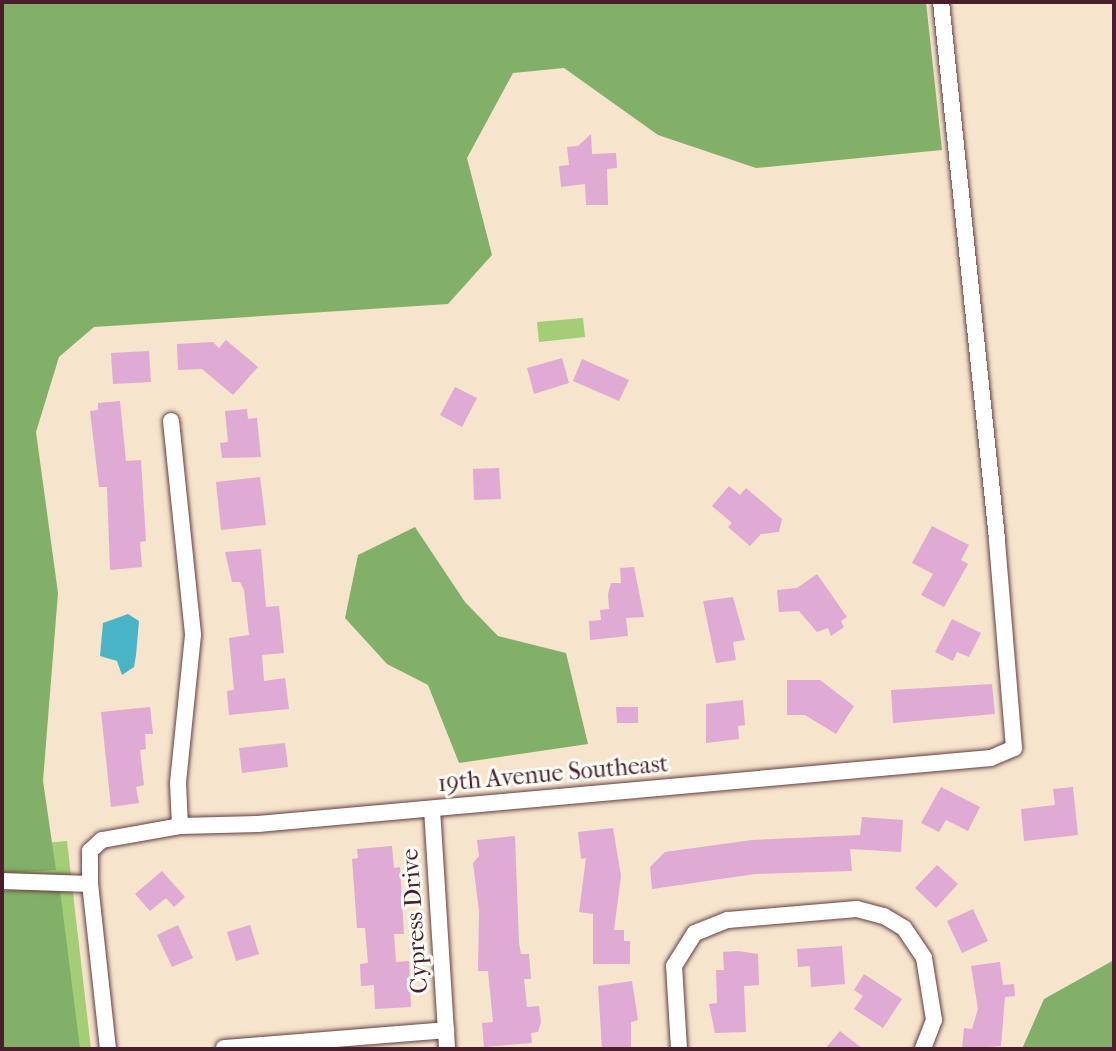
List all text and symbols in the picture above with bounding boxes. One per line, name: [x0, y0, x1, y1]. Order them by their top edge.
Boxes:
street label: 19th Avenue Southeast: [437, 750, 669, 798]
street label: Cypress Drive: [396, 848, 434, 994]

